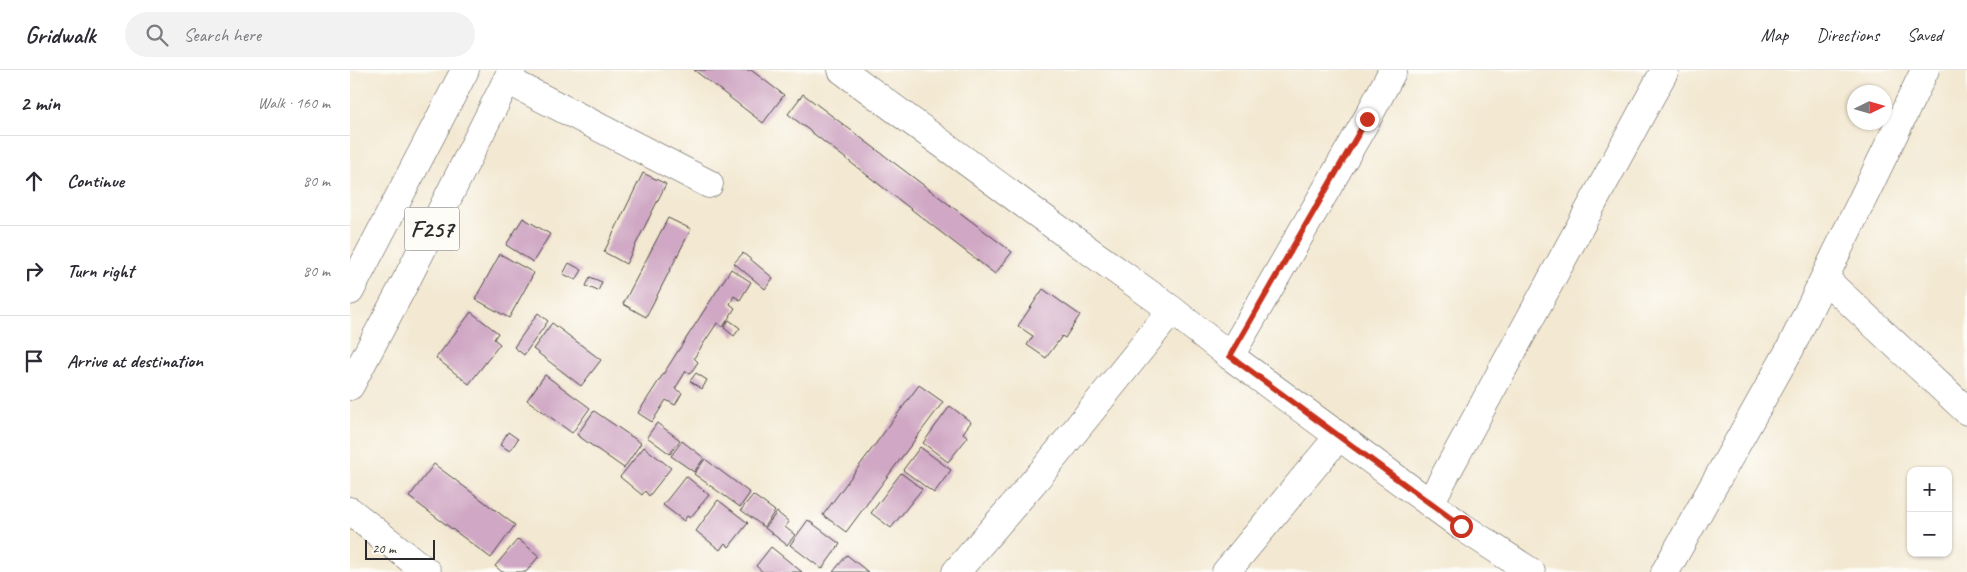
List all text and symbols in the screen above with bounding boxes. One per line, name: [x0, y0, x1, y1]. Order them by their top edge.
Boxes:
search box: [125, 12, 475, 57]
text: Gridwalk: [25, 20, 95, 50]
icon: search: [143, 21, 171, 49]
text: Search here: [183, 23, 261, 47]
text: Map: [1761, 24, 1788, 46]
text: Directions: [1816, 24, 1879, 46]
text: Saved: [1907, 24, 1942, 46]
north arrow: [1847, 85, 1892, 130]
text: 2 min: [20, 90, 60, 116]
text: Walk · 160 m: [258, 93, 330, 113]
route end: [1356, 108, 1379, 131]
icon: ahead: [20, 167, 48, 195]
text: Continue: [67, 169, 124, 193]
text: 80 m: [303, 171, 330, 191]
road number: F257: [404, 208, 460, 250]
icon: right: [20, 257, 48, 285]
text: Turn right: [67, 259, 134, 283]
text: 80 m: [303, 261, 330, 281]
icon: arrive: [20, 347, 48, 375]
text: Arrive at destination: [67, 349, 203, 373]
map controls: [1907, 467, 1952, 557]
button: +: [1907, 467, 1952, 512]
button: −: [1907, 512, 1952, 557]
route start: [1450, 515, 1473, 538]
scale bar: [365, 537, 435, 560]
text: 20 m: [372, 540, 396, 557]

